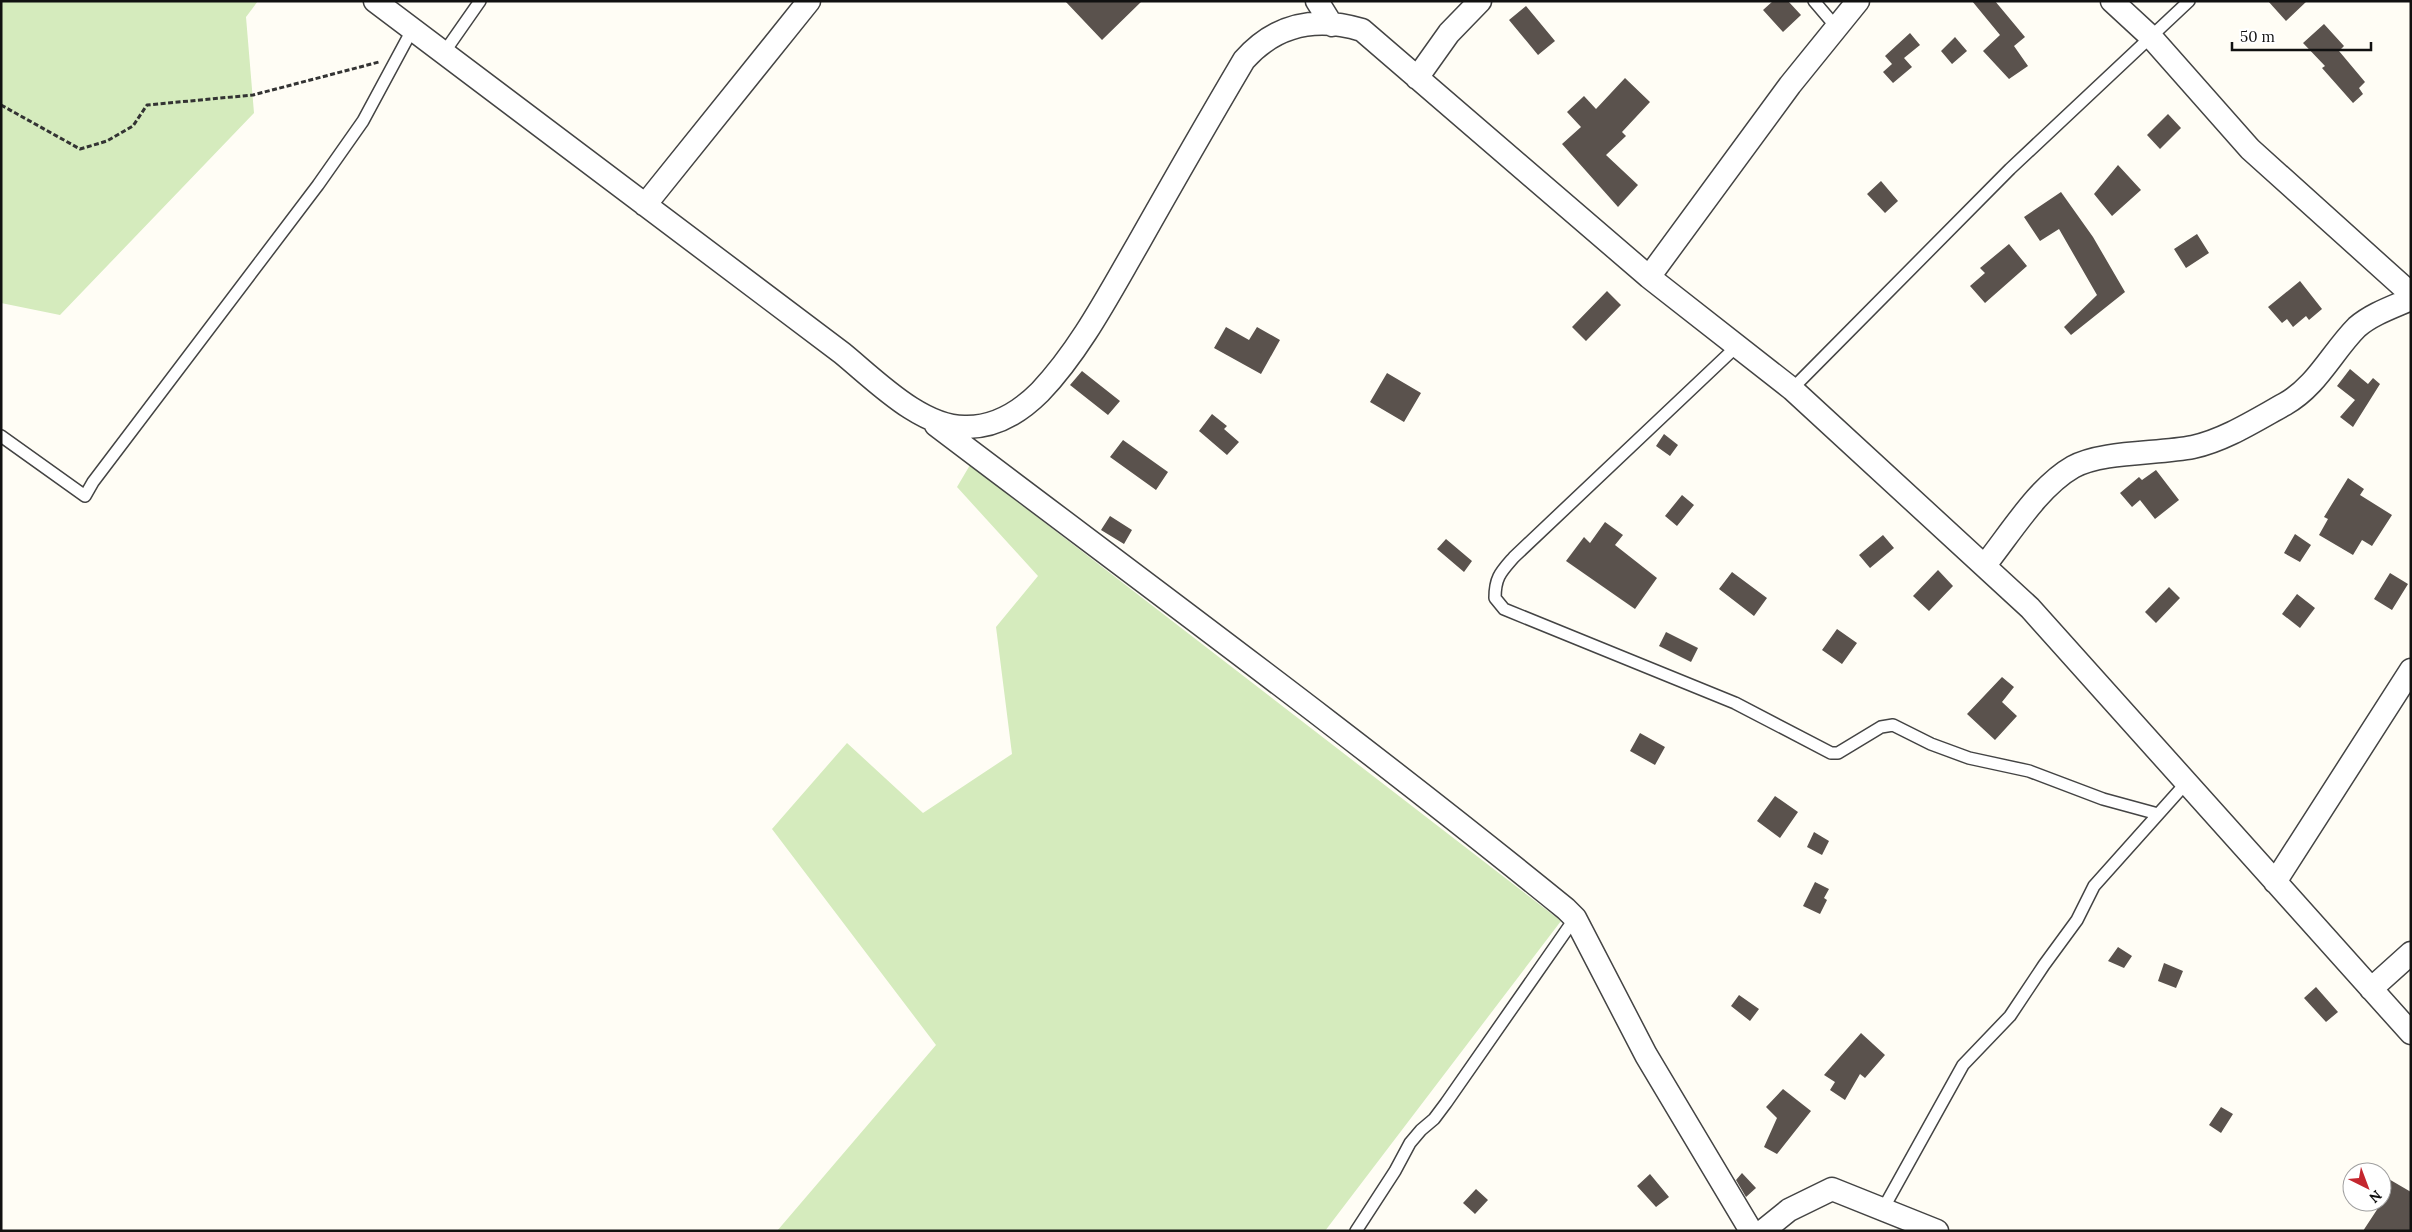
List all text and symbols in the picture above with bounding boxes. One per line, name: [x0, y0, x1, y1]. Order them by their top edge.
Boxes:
scale bar: [2232, 20, 2371, 52]
text: 50 m: [2240, 27, 2275, 46]
north arrow: [2342, 1162, 2392, 1212]
text: N: [2366, 1186, 2386, 1207]

